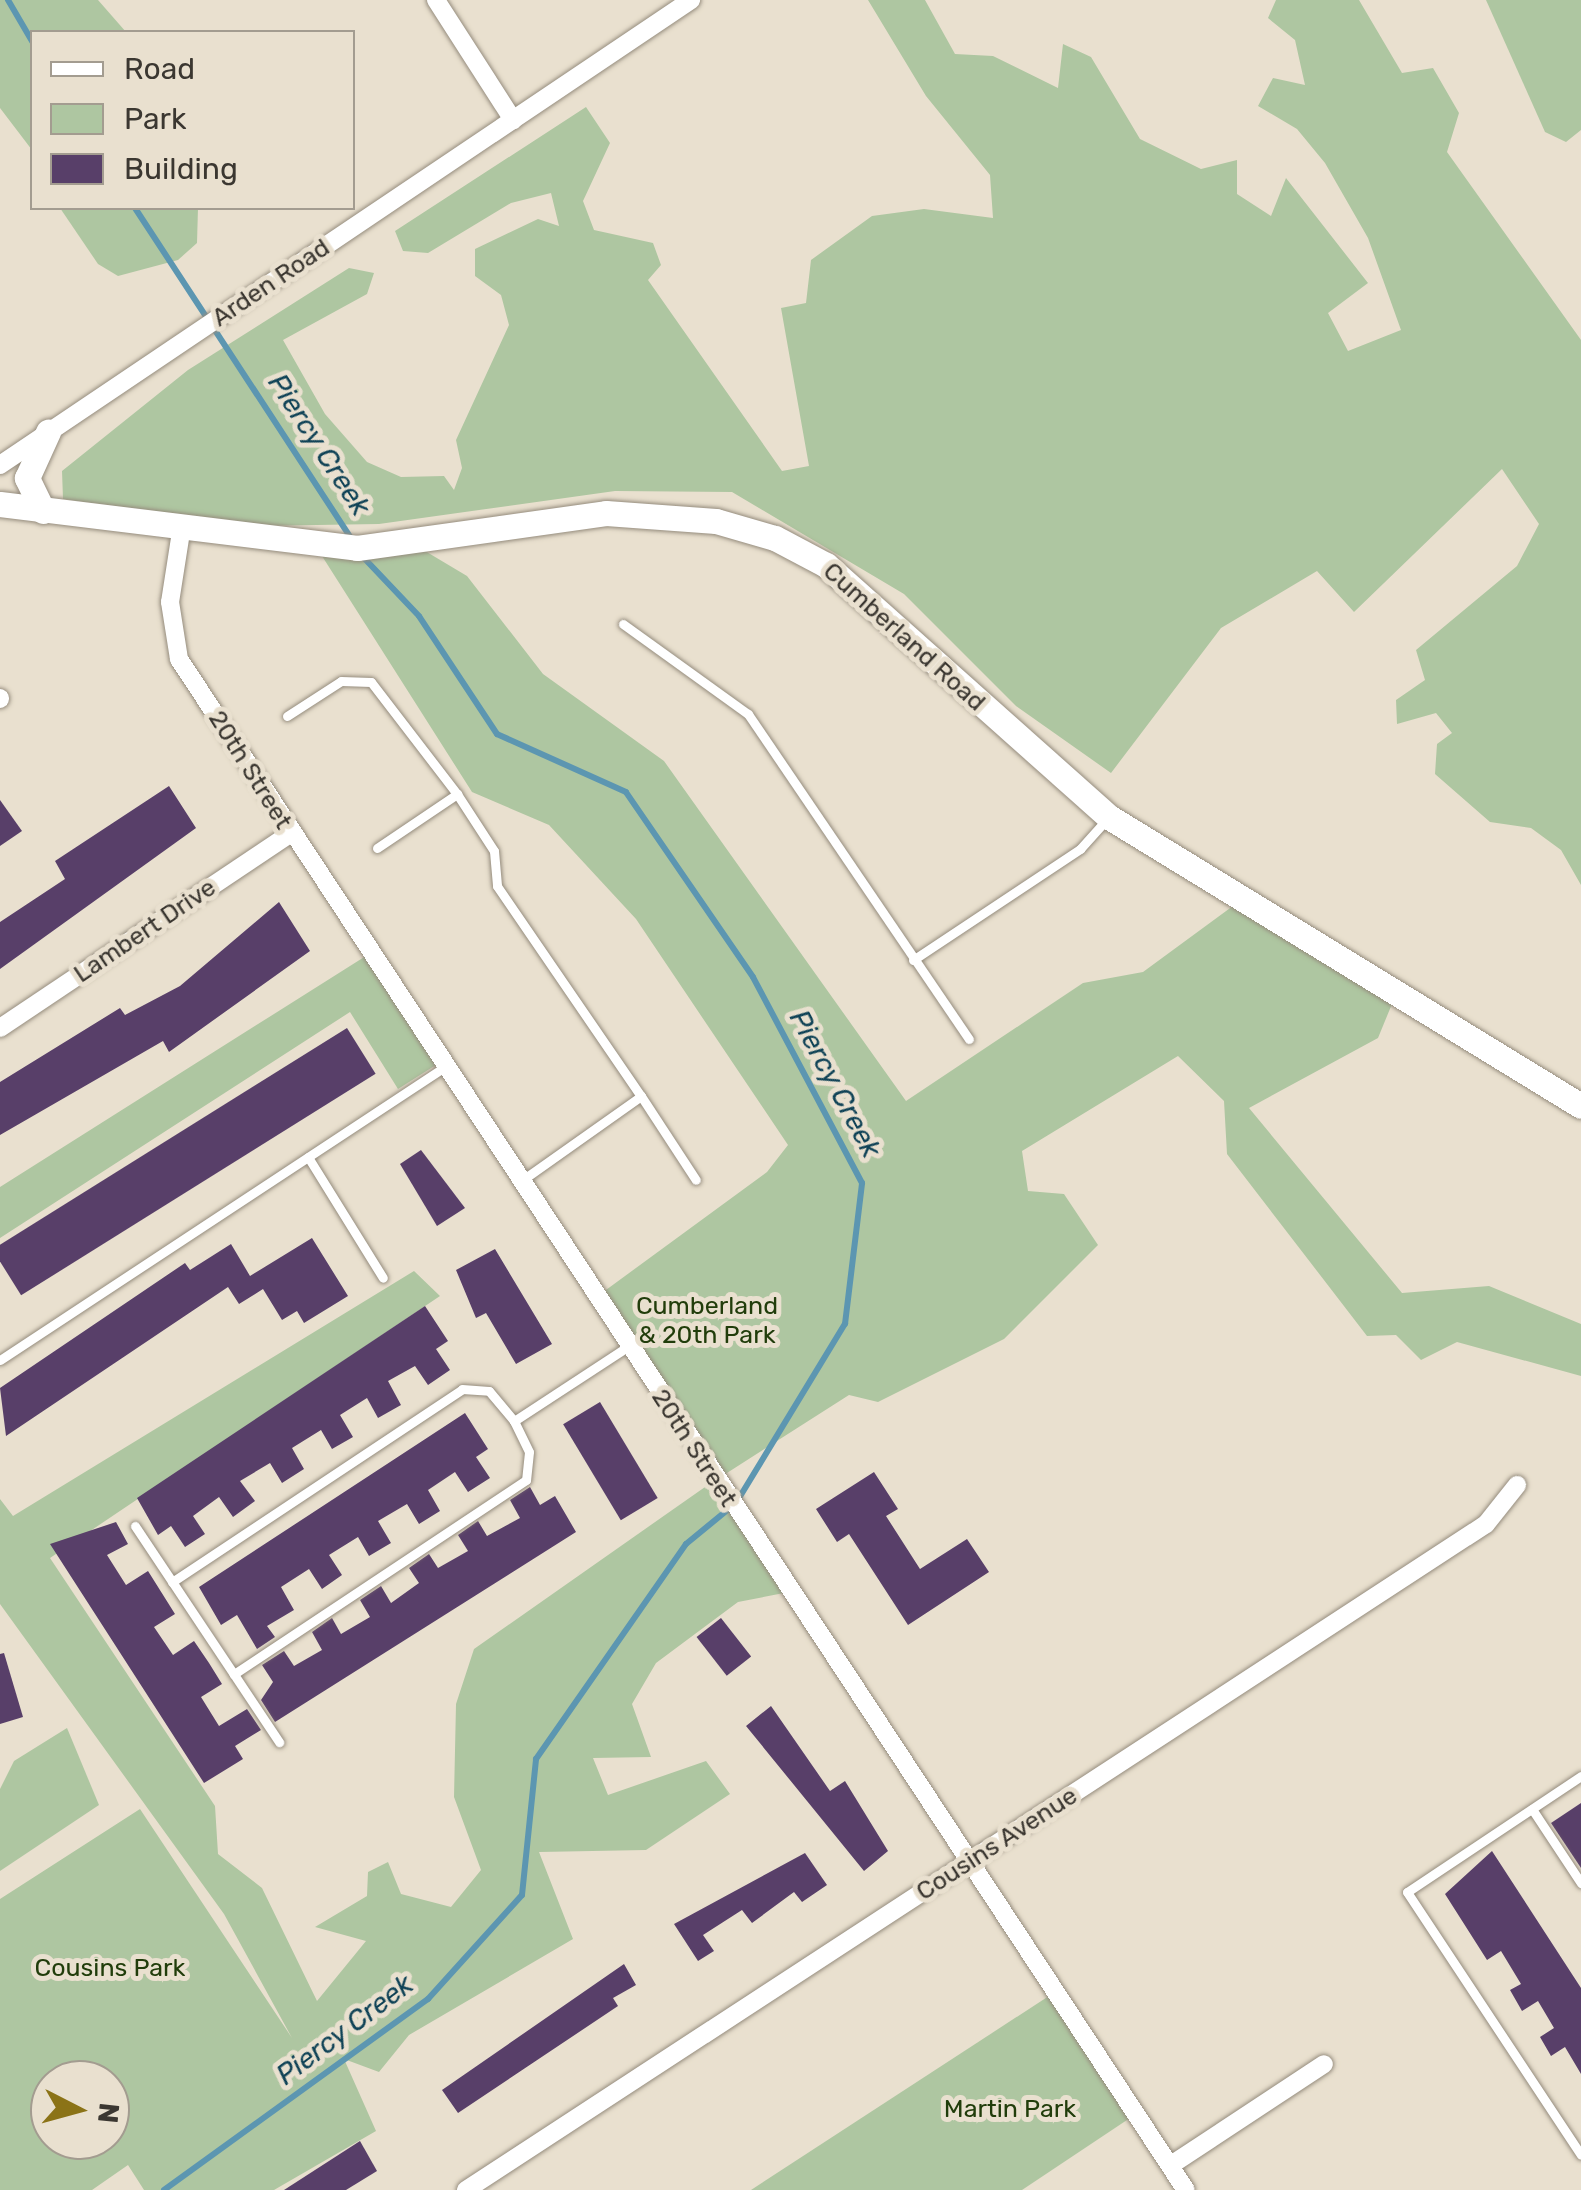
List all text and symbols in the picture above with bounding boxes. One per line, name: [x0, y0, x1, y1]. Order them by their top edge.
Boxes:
legend: [30, 30, 355, 210]
text: Road: [124, 51, 195, 87]
text: Park: [124, 101, 186, 137]
text: Building: [124, 151, 238, 187]
street label: Arden Road: [206, 233, 336, 333]
water label: Piercy Creek: [260, 367, 378, 523]
street label: Cumberland Road: [817, 556, 991, 718]
street label: 20th Street: [202, 705, 298, 835]
street label: Lambert Drive: [68, 873, 222, 989]
water label: Piercy Creek: [782, 1004, 888, 1164]
park label: Cumberland & 20th Park: [636, 1292, 778, 1351]
street label: 20th Street: [645, 1384, 743, 1512]
street label: Cousins Avenue: [911, 1781, 1083, 1907]
park label: Cousins Park: [35, 1953, 185, 1983]
water label: Piercy Creek: [270, 1967, 420, 2093]
north arrow: [30, 2060, 130, 2160]
park label: Martin Park: [944, 2094, 1076, 2124]
text: N: [91, 2101, 126, 2125]

